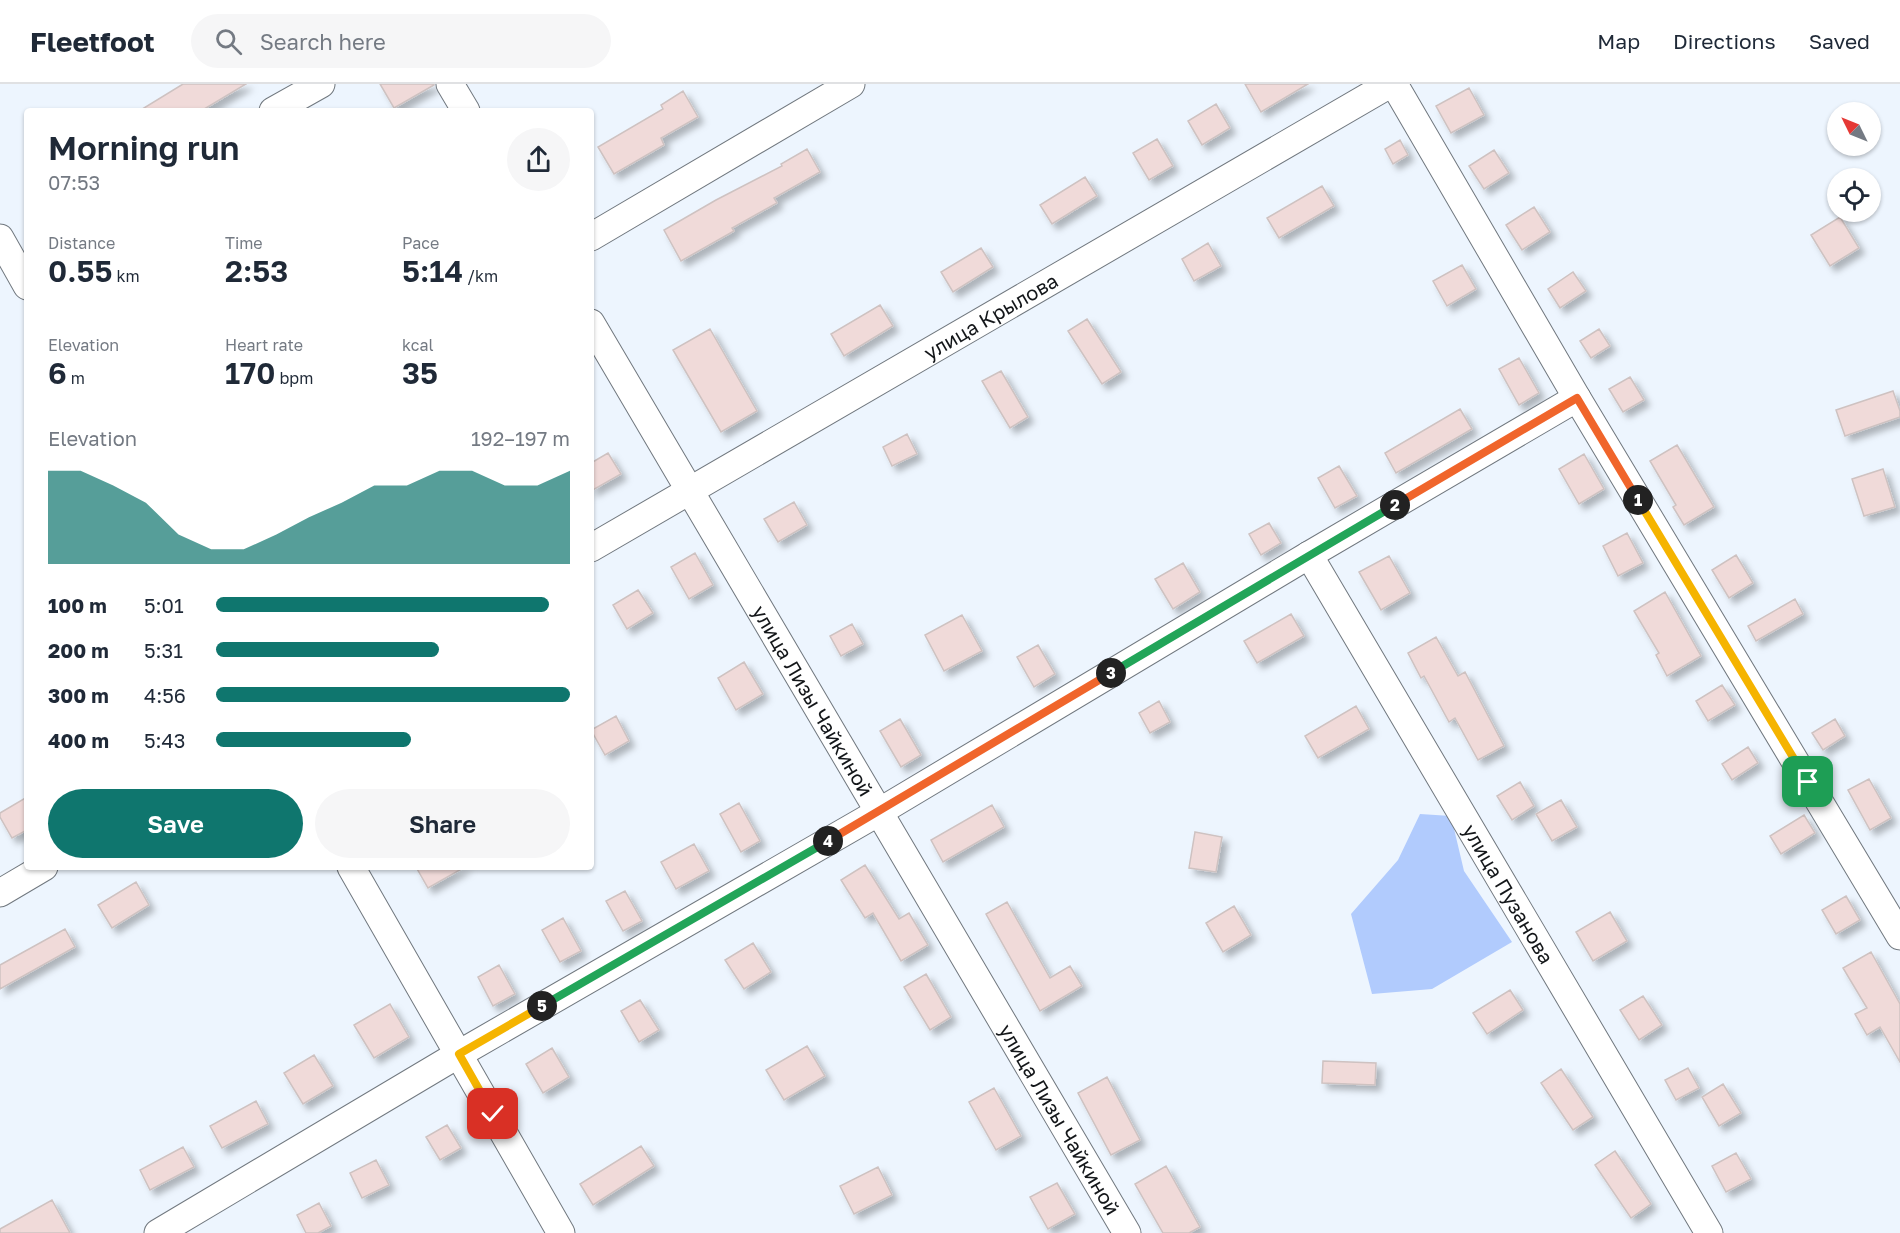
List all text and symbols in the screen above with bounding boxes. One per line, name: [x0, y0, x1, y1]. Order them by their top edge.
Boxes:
search box: [191, 14, 611, 68]
text: Fleetfoot: [30, 25, 155, 58]
icon: search: [212, 25, 245, 58]
text: Search here: [260, 28, 386, 55]
text: Map: [1597, 28, 1640, 54]
text: Directions: [1673, 28, 1776, 54]
text: Saved: [1809, 28, 1870, 54]
north arrow: [1827, 102, 1881, 156]
map controls: [1827, 102, 1881, 222]
text: Morning run: [48, 128, 240, 167]
button: share: [507, 128, 570, 191]
button: locate: [1827, 168, 1881, 222]
text: 07:53: [48, 170, 100, 194]
text: Distance: [48, 233, 115, 253]
text: Time: [225, 233, 263, 253]
text: Pace: [402, 233, 439, 253]
text: 0.55: [48, 253, 112, 289]
text: 2:53: [225, 253, 288, 289]
text: 5:14: [402, 253, 463, 289]
text: km: [112, 266, 140, 286]
text: /km: [463, 266, 498, 286]
street label: улица Крылова: [919, 268, 1062, 364]
text: Elevation: [48, 335, 119, 355]
text: Heart rate: [225, 335, 303, 355]
text: kcal: [402, 335, 434, 355]
text: 6: [48, 355, 67, 391]
text: 170: [225, 355, 276, 391]
text: 35: [402, 355, 438, 391]
text: m: [67, 368, 85, 388]
text: bpm: [276, 368, 313, 388]
text: Elevation: [48, 426, 137, 450]
text: 192–197 m: [471, 426, 570, 450]
pin: 1: [1623, 485, 1653, 515]
pin: 2: [1380, 490, 1410, 520]
text: 1: [1634, 490, 1642, 510]
text: 2: [1390, 495, 1400, 515]
text: 100 m: [48, 593, 107, 617]
text: 5:01: [144, 593, 184, 617]
street label: улица Лизы Чайкиной: [748, 601, 879, 800]
text: 200 m: [48, 638, 109, 662]
text: 5:31: [144, 638, 183, 662]
pin: 3: [1096, 658, 1126, 688]
text: 3: [1106, 663, 1116, 683]
text: 300 m: [48, 683, 109, 707]
text: 4:56: [144, 683, 186, 707]
text: 400 m: [48, 728, 109, 752]
text: 5:43: [144, 728, 186, 752]
pin: [1782, 756, 1833, 807]
icon: arrive: [1791, 765, 1824, 798]
button: Save: [48, 789, 303, 858]
button: Share: [315, 789, 570, 858]
street label: улица Пузанова: [1458, 819, 1559, 968]
pin: 4: [813, 826, 843, 856]
text: 4: [823, 831, 833, 851]
pin: 5: [527, 991, 557, 1021]
text: 5: [537, 996, 547, 1016]
street label: улица Лизы Чайкиной: [994, 1019, 1125, 1219]
pin: [467, 1088, 518, 1139]
icon: check: [476, 1097, 509, 1130]

